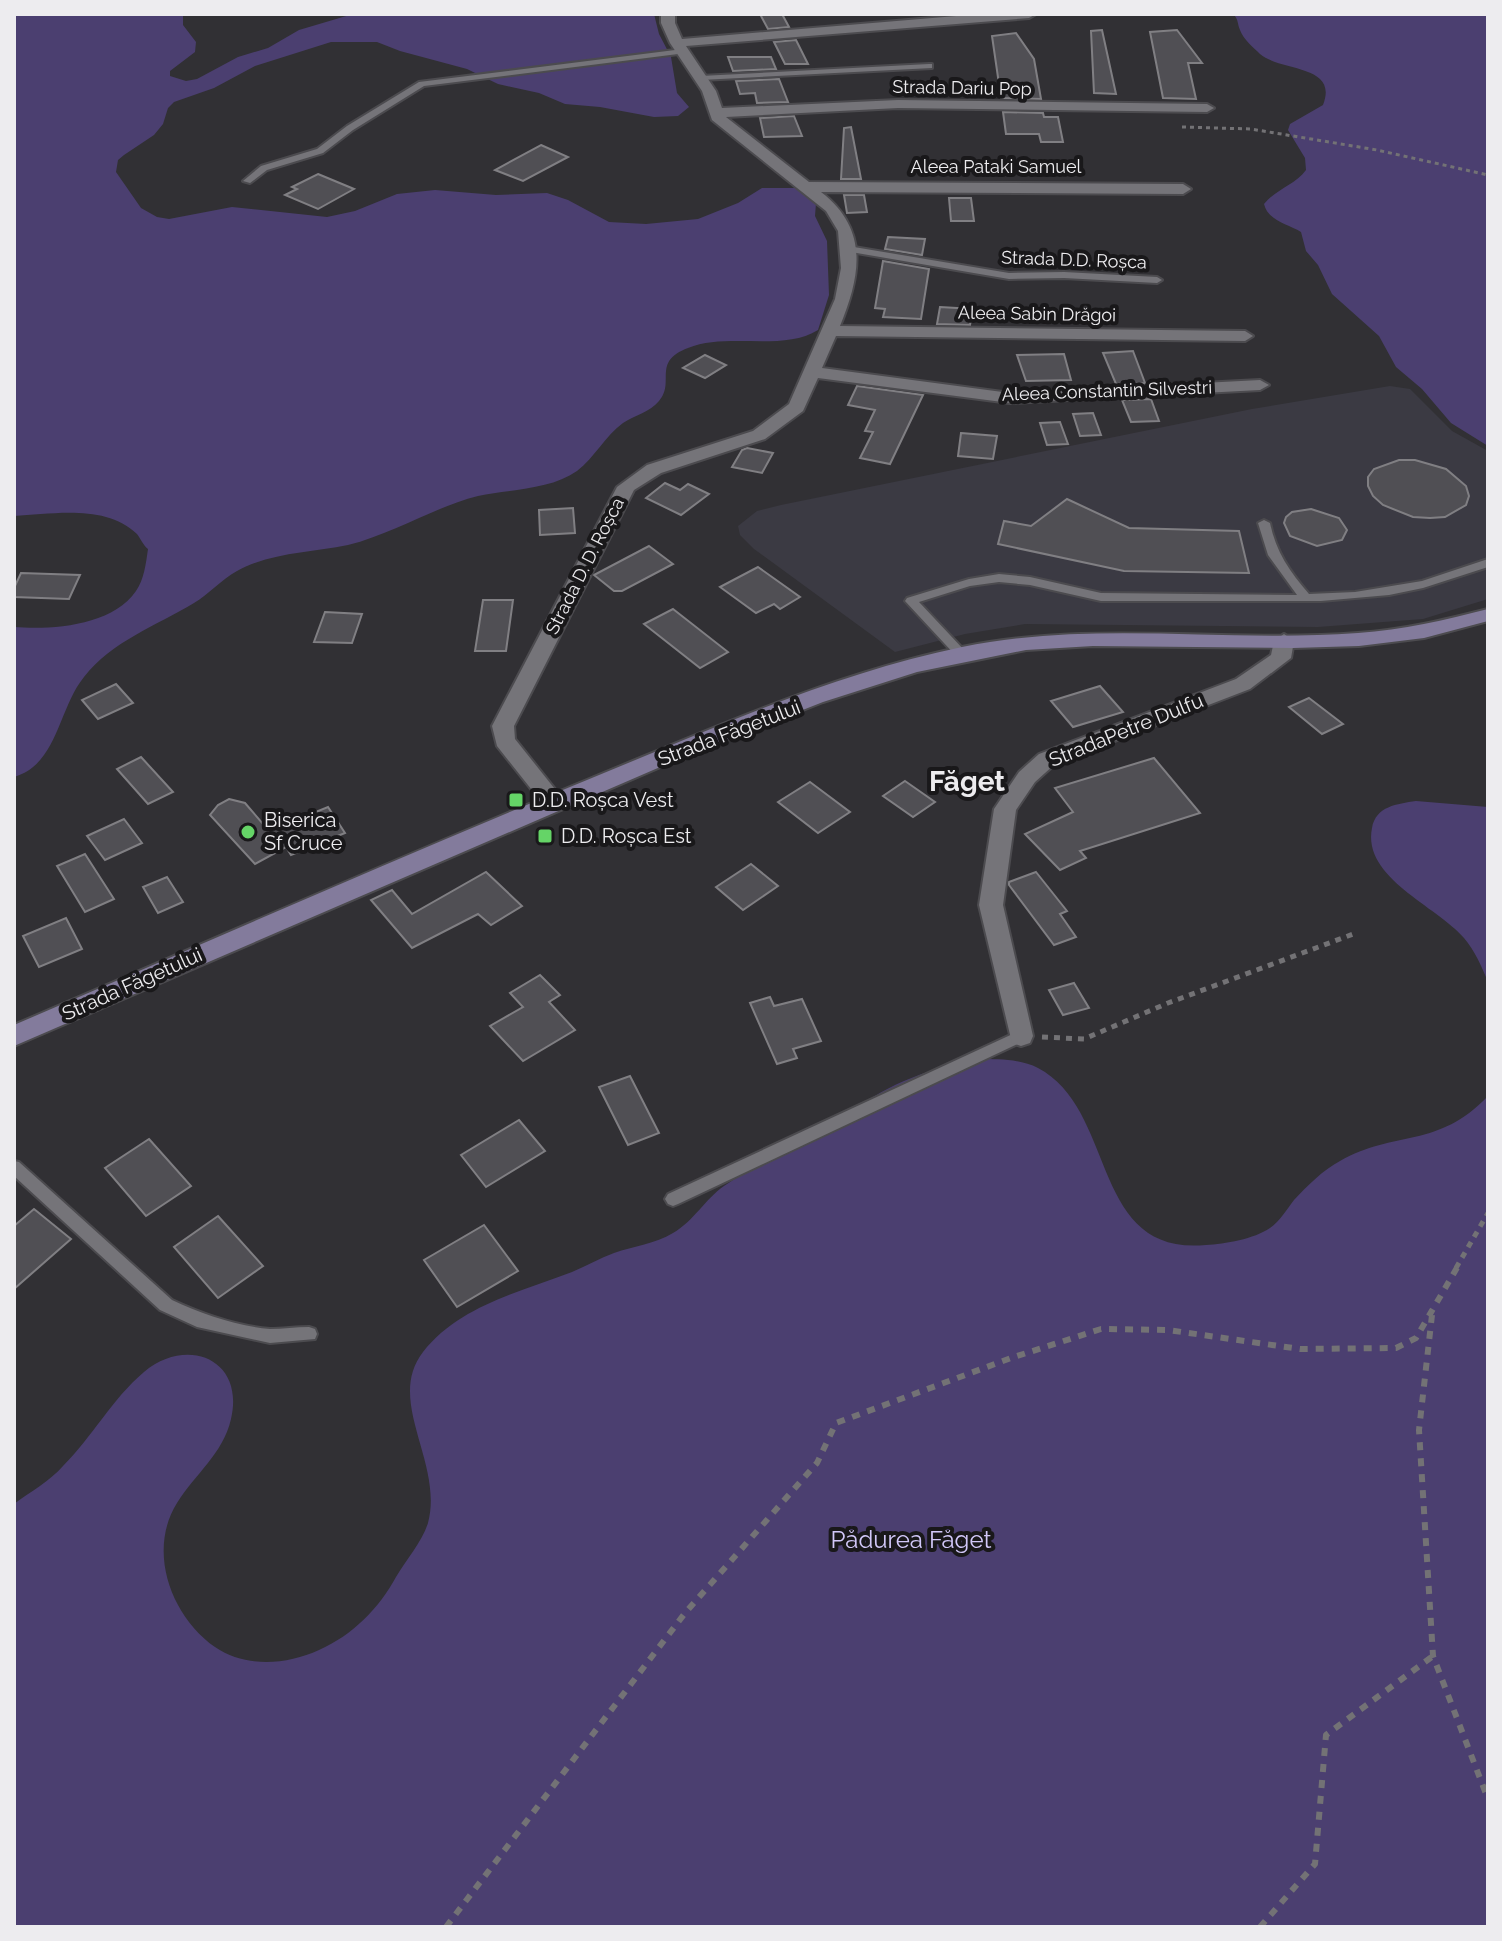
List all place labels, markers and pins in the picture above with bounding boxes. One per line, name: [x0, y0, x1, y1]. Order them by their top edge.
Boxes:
place label: D.D. Roșca Vest: [532, 788, 674, 812]
marker: D.D. Roșca Vest: [507, 791, 525, 809]
place label: Biserica Sf Cruce: [264, 808, 343, 855]
marker: Biserica Sf Cruce: [239, 823, 257, 841]
place label: D.D. Roșca Est: [561, 824, 692, 848]
marker: D.D. Roșca Est: [536, 827, 554, 845]

